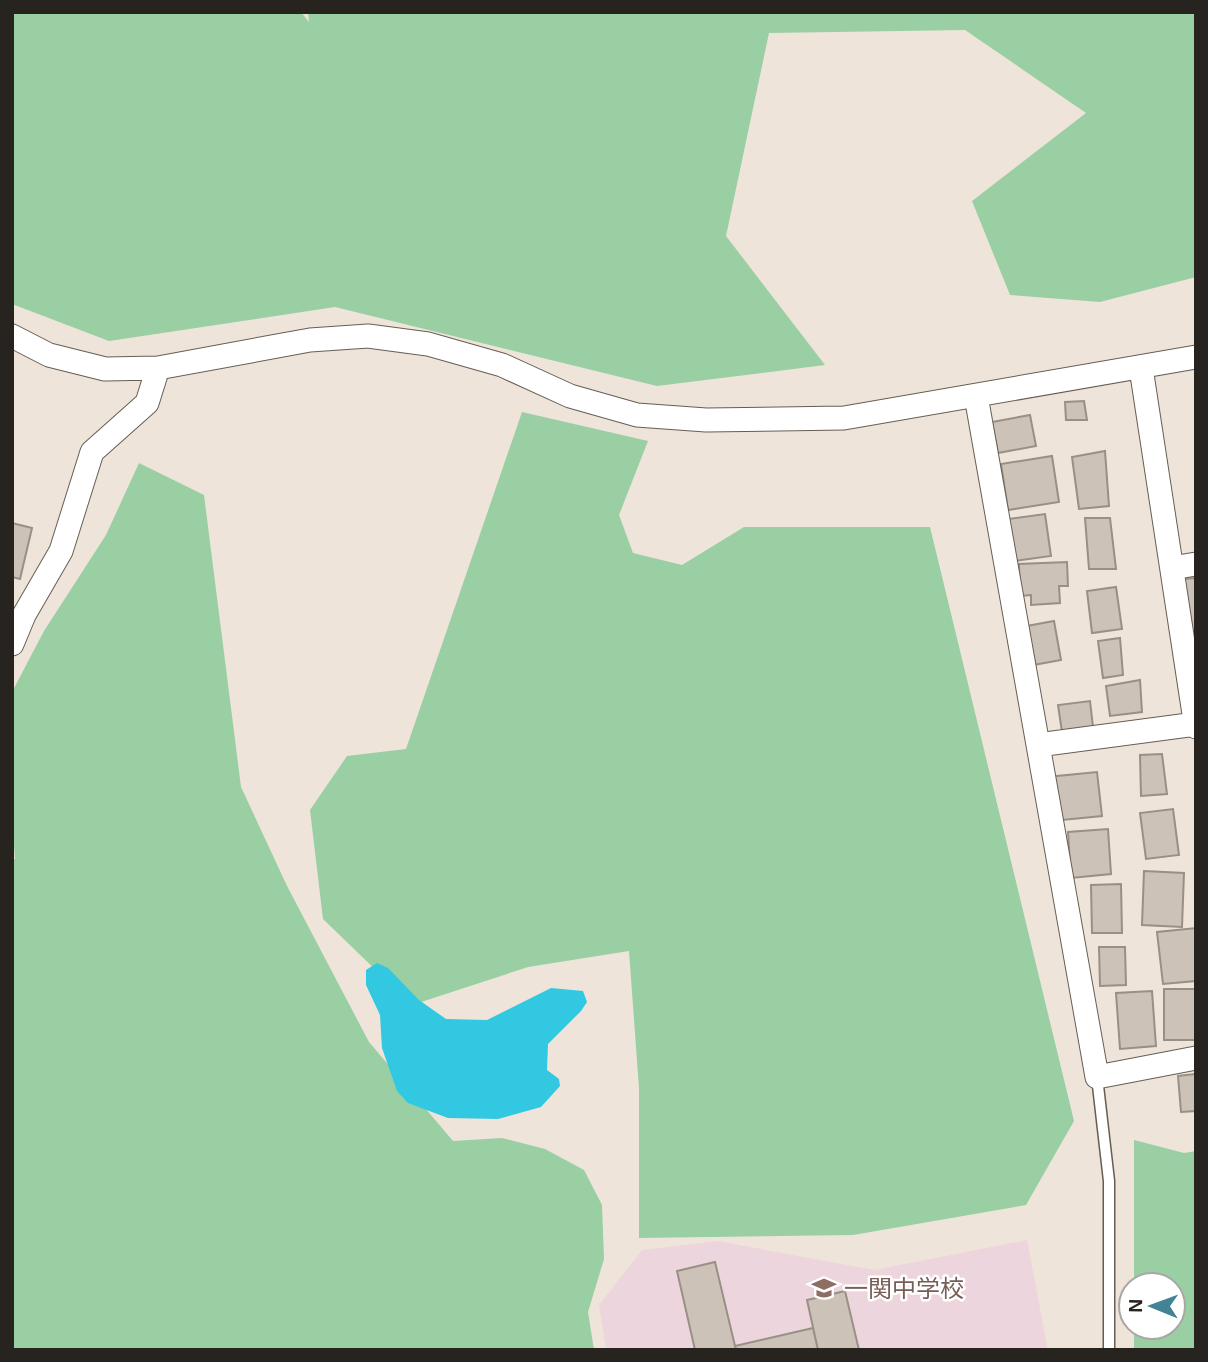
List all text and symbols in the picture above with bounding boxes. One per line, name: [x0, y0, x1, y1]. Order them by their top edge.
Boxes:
north arrow: [1117, 1271, 1187, 1341]
school or university icon: 一関中学校: [810, 1274, 838, 1302]
place label: 一関中学校: [844, 1275, 964, 1302]
text: N: [1125, 1299, 1146, 1313]

